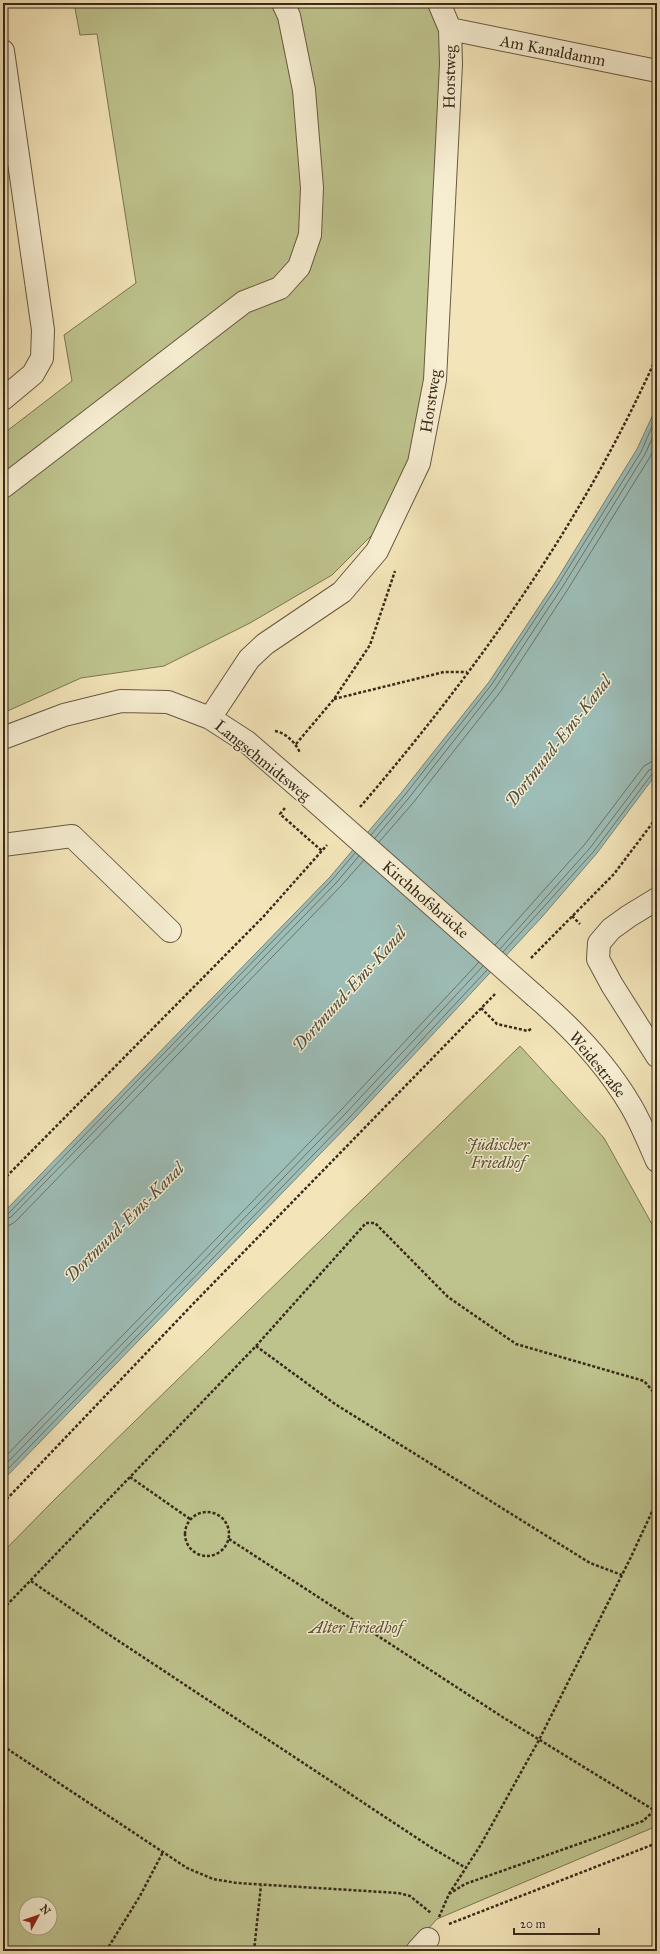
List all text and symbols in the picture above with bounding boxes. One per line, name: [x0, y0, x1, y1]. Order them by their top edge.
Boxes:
street label: Am Kanaldamm: [498, 31, 608, 70]
street label: Horstweg: [439, 44, 461, 109]
street label: Horstweg: [416, 368, 446, 434]
water label: Dortmund-Ems-Kanal: [501, 671, 617, 811]
street label: Langschmidtsweg: [210, 716, 315, 806]
street label: Kirchhofsbrücke: [378, 857, 473, 942]
water label: Dortmund-Ems-Kanal: [288, 922, 412, 1056]
street label: Weidestraße: [565, 1027, 630, 1101]
park label: Jüdischer Friedhof: [466, 1135, 531, 1172]
water label: Dortmund-Ems-Kanal: [60, 1157, 190, 1286]
park label: Alter Friedhof: [307, 1618, 407, 1637]
north arrow: [18, 1896, 58, 1936]
text: N: [37, 1902, 54, 1918]
scale bar: [514, 1910, 599, 1936]
text: 20 m: [520, 1917, 546, 1931]

